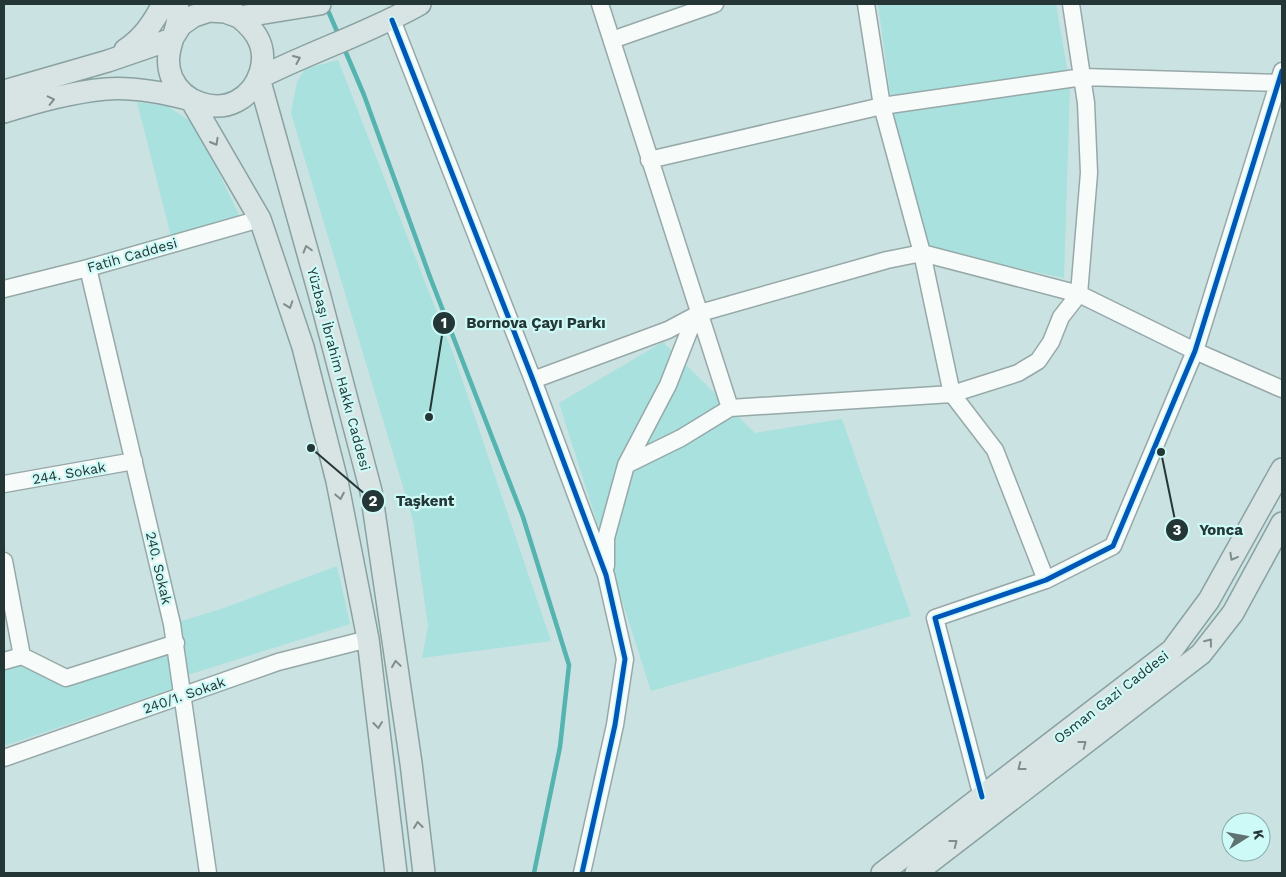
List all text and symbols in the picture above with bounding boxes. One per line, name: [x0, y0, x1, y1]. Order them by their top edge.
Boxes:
one-way arrow: [292, 55, 301, 65]
one-way arrow: [46, 95, 55, 106]
one-way arrow: [209, 136, 219, 145]
street label: Fatih Caddesi: [85, 235, 179, 275]
one-way arrow: [302, 245, 312, 254]
street label: Yüzbaşı İbrahim Hakkı Caddesi: [304, 266, 374, 472]
one-way arrow: [283, 301, 293, 309]
callout: Bornova Çayı Parkı: [432, 308, 616, 338]
text: 1: [441, 314, 447, 332]
text: Bornova Çayı Parkı: [466, 314, 606, 332]
street label: 244. Sokak: [31, 459, 107, 487]
callout: Taşkent: [361, 486, 464, 516]
one-way arrow: [335, 491, 345, 500]
text: 2: [369, 492, 378, 510]
text: Taşkent: [396, 492, 455, 510]
callout: Yonca: [1164, 515, 1253, 545]
text: 3: [1173, 521, 1182, 539]
text: Yonca: [1199, 521, 1243, 539]
street label: 240. Sokak: [143, 530, 175, 606]
one-way arrow: [1229, 552, 1239, 561]
one-way arrow: [1204, 639, 1213, 648]
street label: Osman Gazi Caddesi: [1051, 647, 1171, 747]
one-way arrow: [392, 659, 402, 668]
street label: 240/1. Sokak: [141, 673, 227, 717]
one-way arrow: [372, 721, 383, 729]
one-way arrow: [1077, 742, 1086, 750]
one-way arrow: [1018, 762, 1027, 770]
north arrow: [1221, 812, 1271, 862]
one-way arrow: [413, 821, 424, 829]
text: K: [1250, 828, 1268, 841]
one-way arrow: [949, 840, 958, 849]

